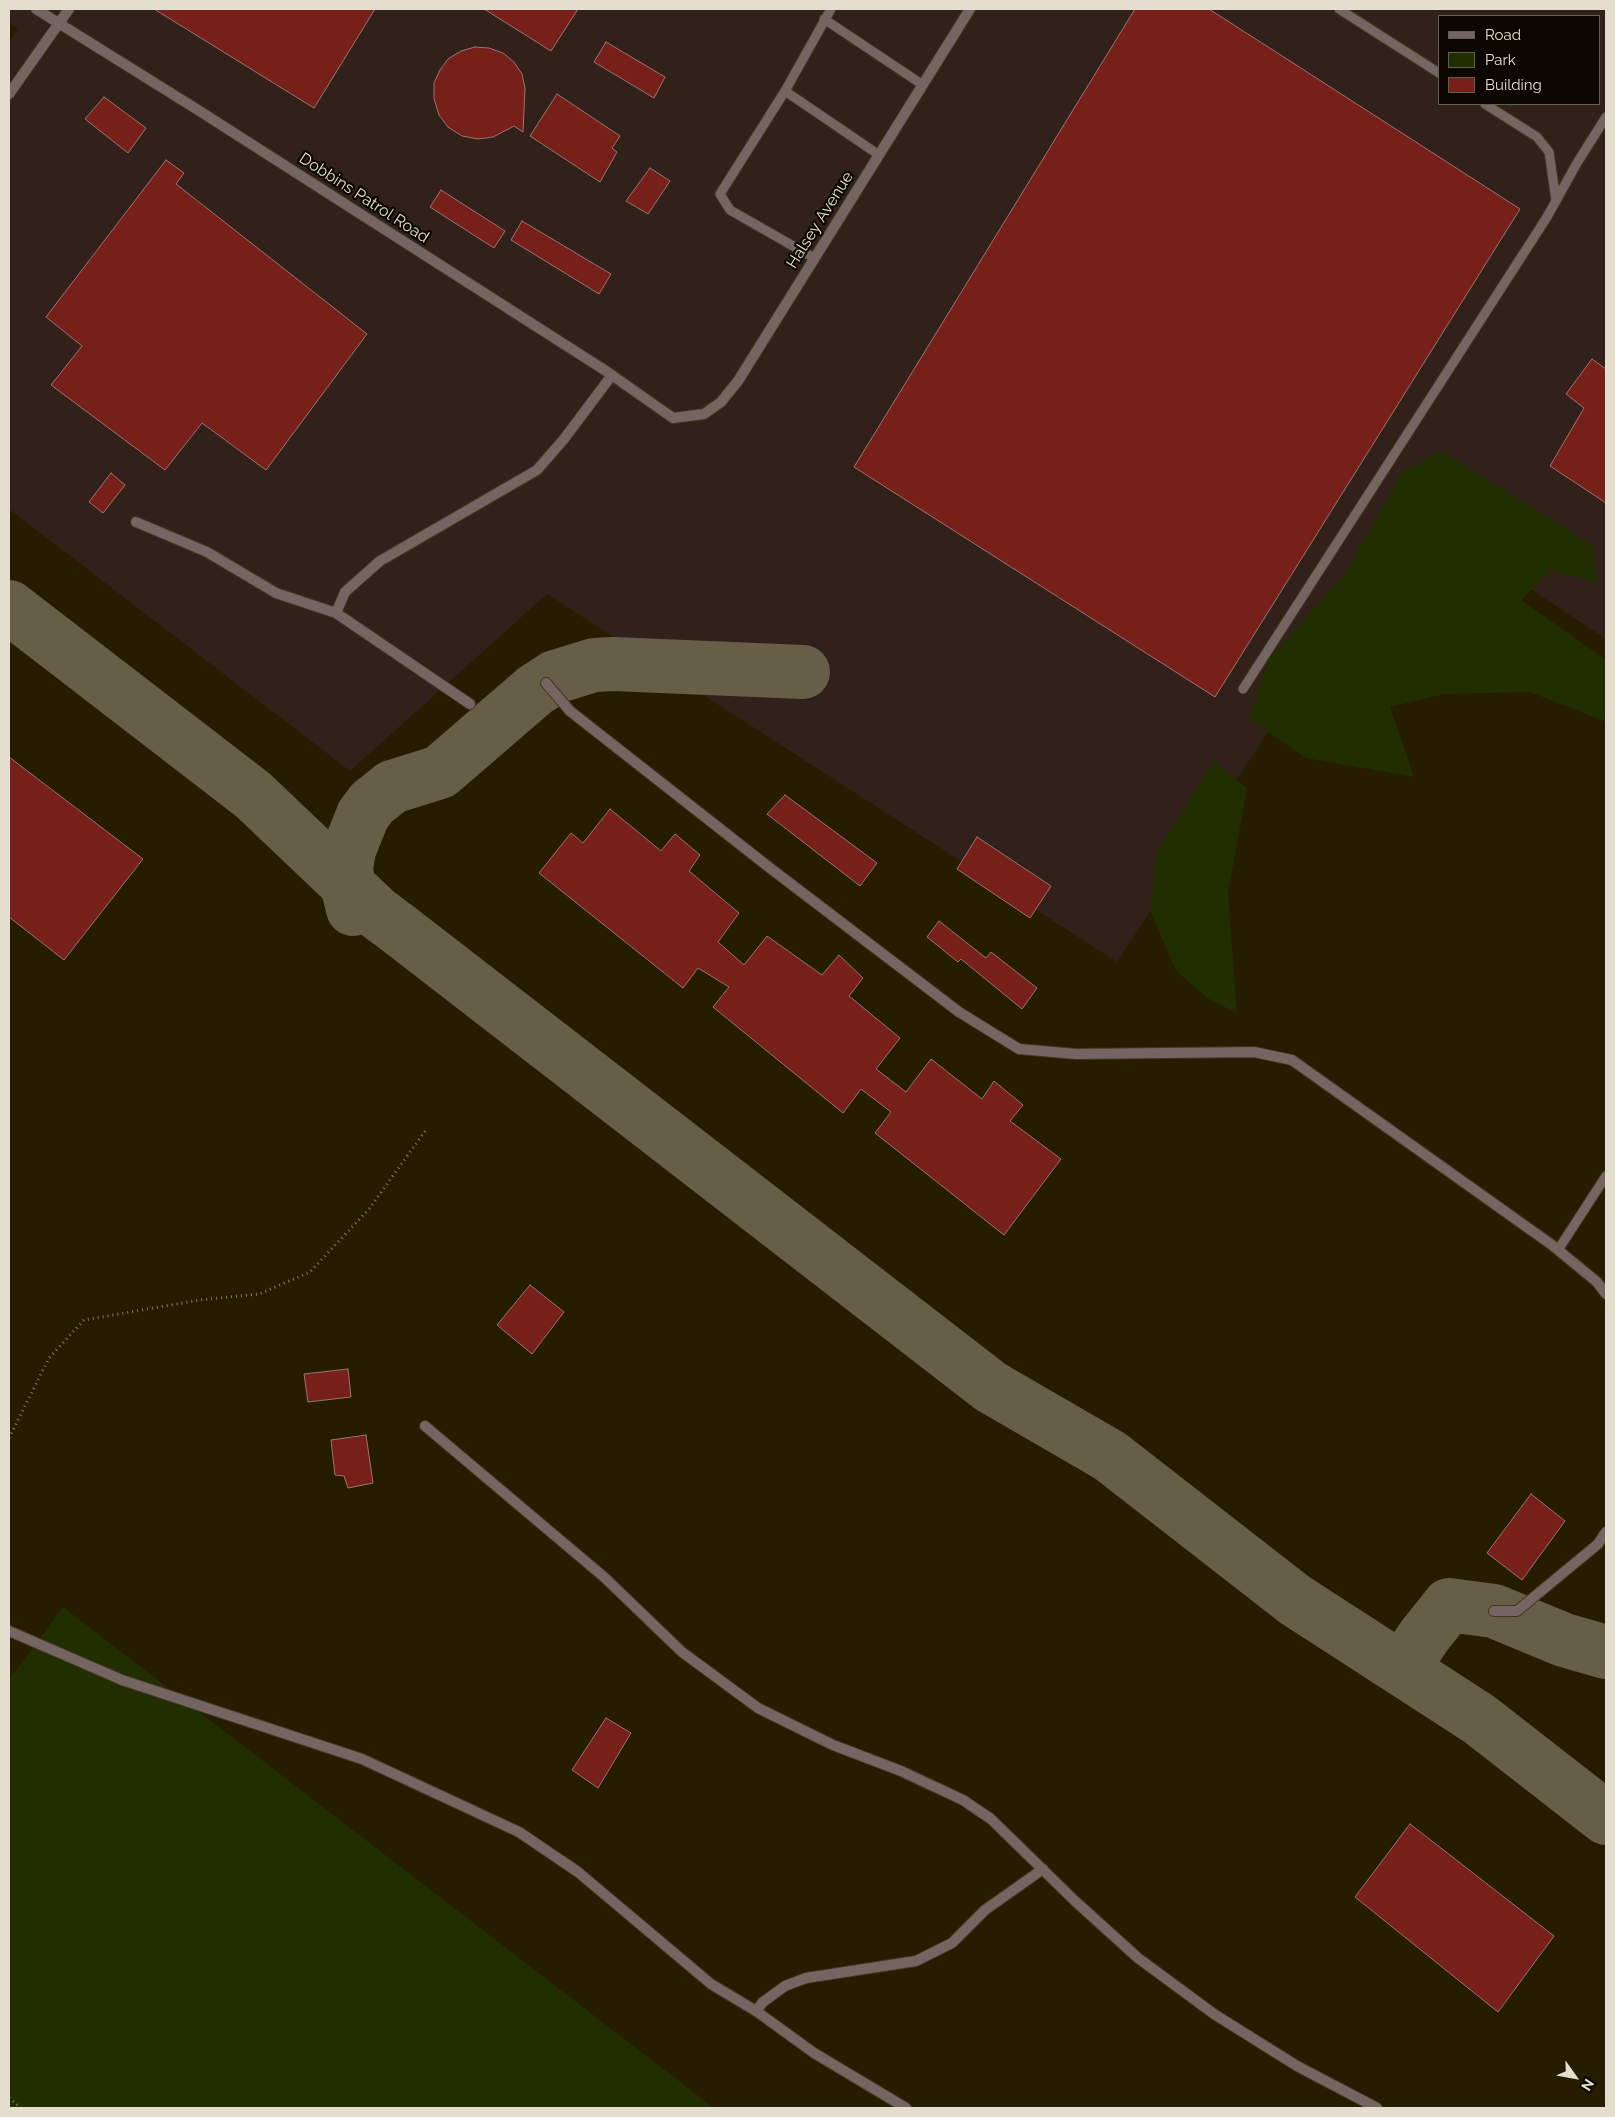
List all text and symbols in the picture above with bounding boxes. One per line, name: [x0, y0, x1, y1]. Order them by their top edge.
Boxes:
legend: [1438, 15, 1600, 105]
text: Road: [1485, 26, 1521, 44]
text: Park: [1485, 51, 1516, 69]
text: Building: [1485, 76, 1542, 94]
street label: Dobbins Patrol Road: [295, 149, 433, 247]
street label: Halsey Avenue: [783, 168, 857, 272]
north arrow: [1550, 2052, 1600, 2102]
text: N: [1578, 2076, 1597, 2094]

